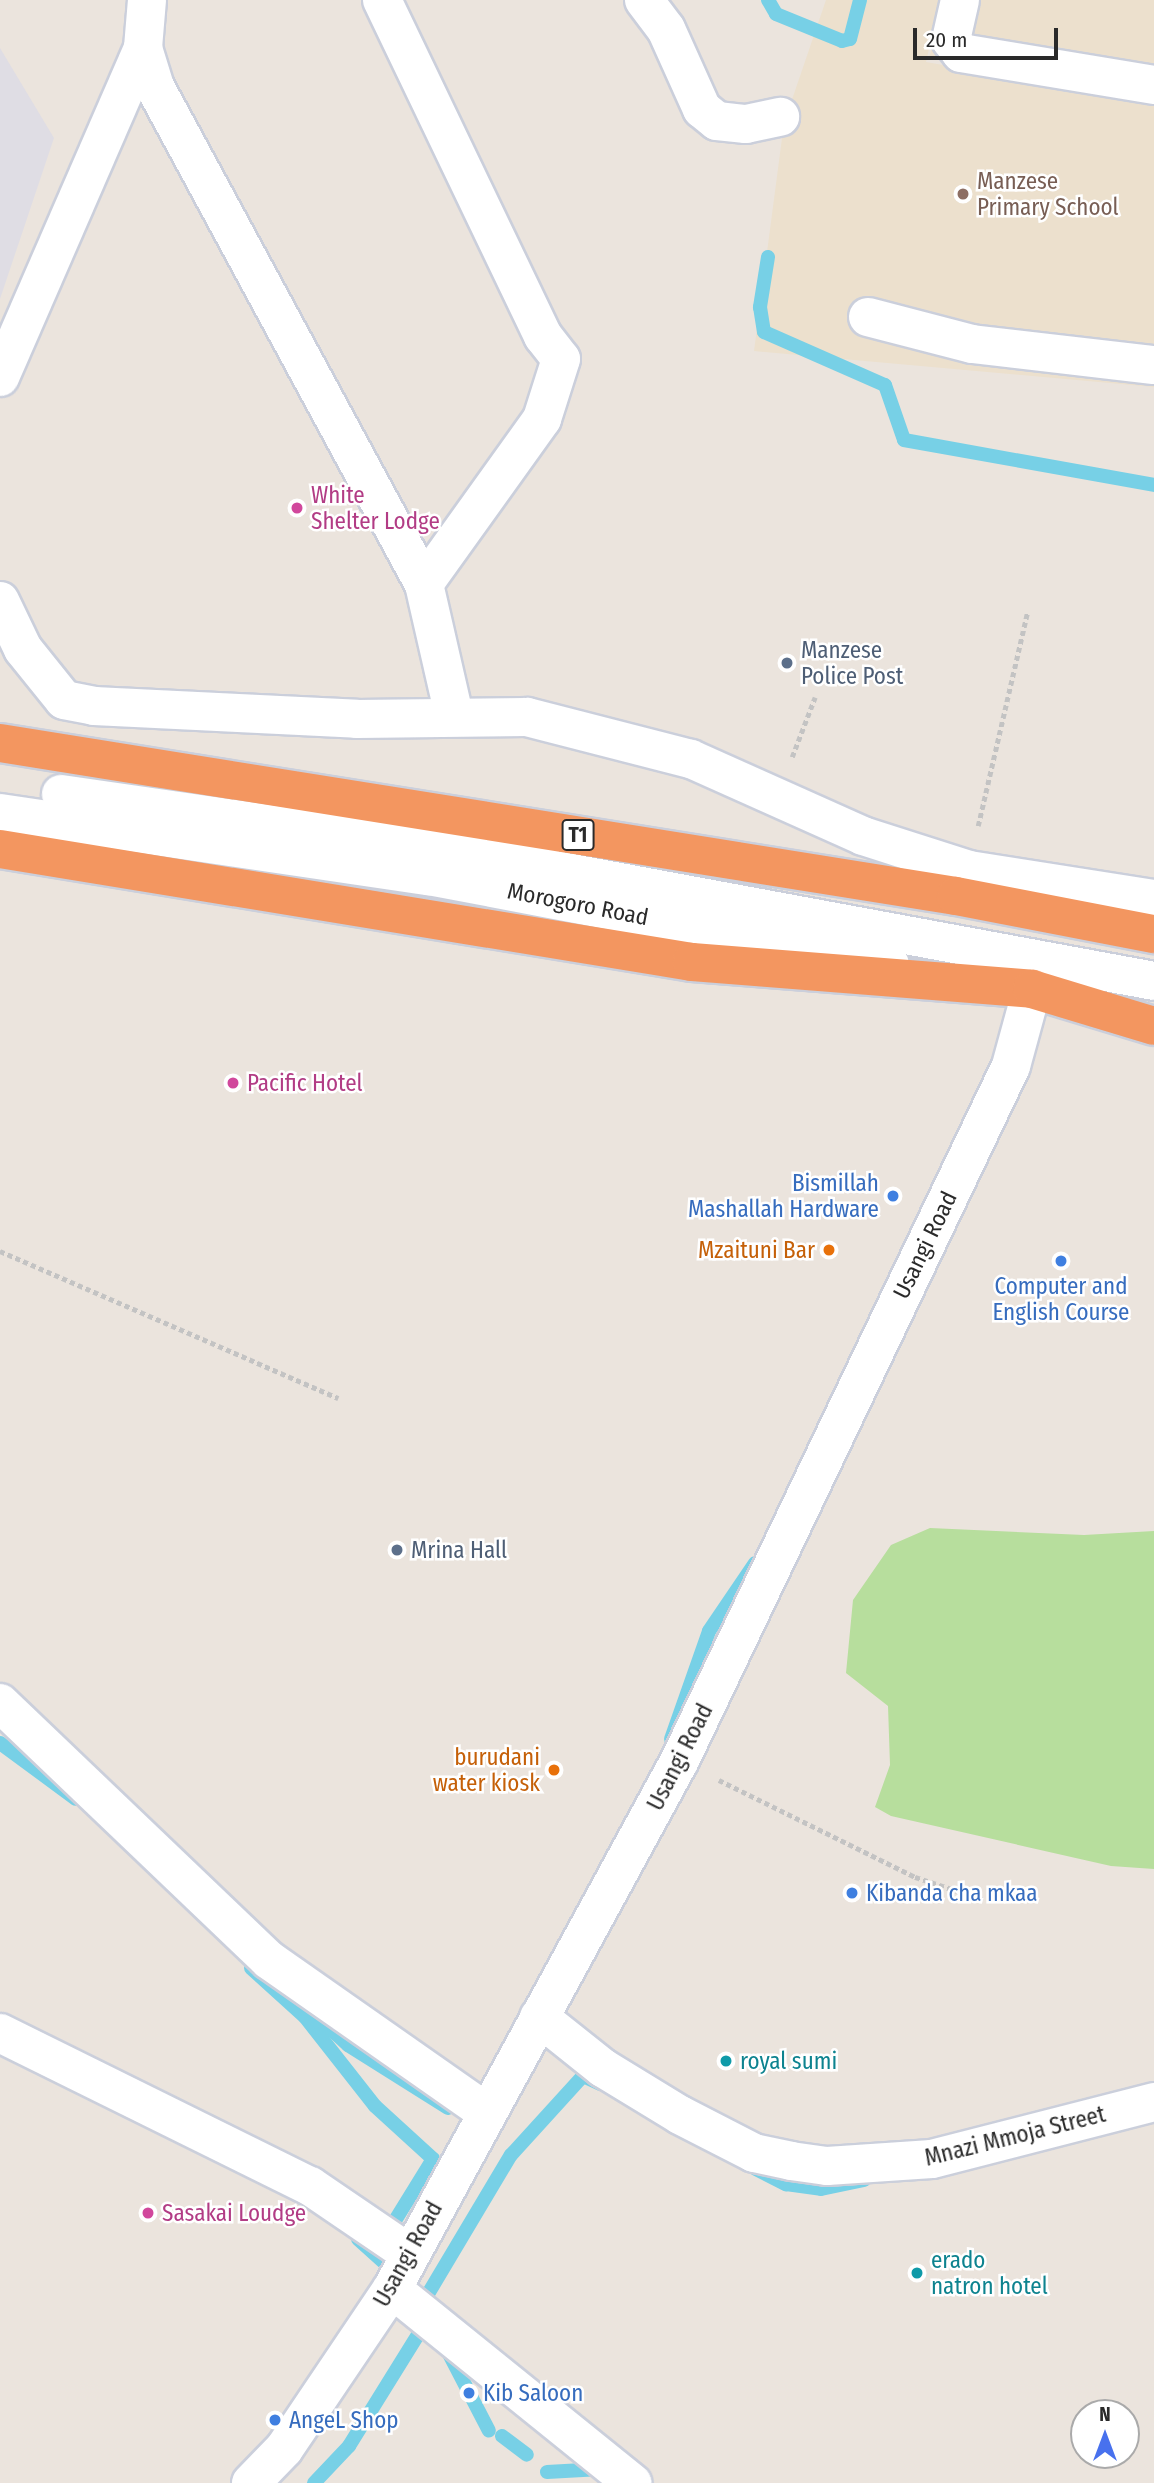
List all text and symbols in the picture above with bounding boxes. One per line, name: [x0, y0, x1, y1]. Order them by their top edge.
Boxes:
scale bar: [916, 14, 1061, 58]
text: 20 m: [926, 27, 967, 53]
place label: Manzese Primary School: [977, 167, 1119, 221]
marker: Manzese Primary School: [955, 186, 971, 202]
place label: White Shelter Lodge: [311, 481, 440, 535]
marker: White Shelter Lodge: [289, 500, 305, 516]
place label: Manzese Police Post: [801, 636, 903, 690]
marker: Manzese Police Post: [779, 655, 795, 671]
road number: T1: [560, 818, 596, 852]
street label: Morogoro Road: [505, 877, 651, 931]
place label: Pacific Hotel: [247, 1069, 363, 1097]
marker: Pacific Hotel: [225, 1075, 241, 1091]
place label: Bismillah Mashallah Hardware: [688, 1169, 879, 1223]
street label: Usangi Road: [887, 1187, 963, 1303]
marker: Bismillah Mashallah Hardware: [885, 1188, 901, 1204]
place label: Mzaituni Bar: [698, 1236, 815, 1264]
marker: Mzaituni Bar: [821, 1242, 837, 1258]
marker: Computer and English Course: [1053, 1253, 1069, 1269]
place label: Computer and English Course: [993, 1272, 1129, 1326]
place label: Mrina Hall: [411, 1536, 507, 1564]
marker: Mrina Hall: [389, 1542, 405, 1558]
street label: Usangi Road: [641, 1699, 719, 1815]
place label: burudani water kiosk: [433, 1743, 540, 1797]
marker: burudani water kiosk: [546, 1762, 562, 1778]
place label: Kibanda cha mkaa: [866, 1879, 1038, 1907]
marker: Kibanda cha mkaa: [844, 1885, 860, 1901]
place label: royal sumi: [740, 2047, 837, 2075]
marker: royal sumi: [718, 2053, 734, 2069]
street label: Mnazi Mmoja Street: [922, 2100, 1108, 2172]
street label: Usangi Road: [368, 2197, 448, 2311]
place label: Sasakai Loudge: [162, 2199, 306, 2227]
marker: Sasakai Loudge: [140, 2205, 156, 2221]
place label: erado natron hotel: [931, 2246, 1048, 2300]
marker: erado natron hotel: [909, 2265, 925, 2281]
place label: Kib Saloon: [483, 2379, 583, 2407]
marker: Kib Saloon: [461, 2385, 477, 2401]
north arrow: [1070, 2399, 1140, 2469]
text: N: [1099, 2403, 1111, 2426]
place label: AngeL Shop: [289, 2406, 398, 2434]
marker: AngeL Shop: [267, 2412, 283, 2428]

